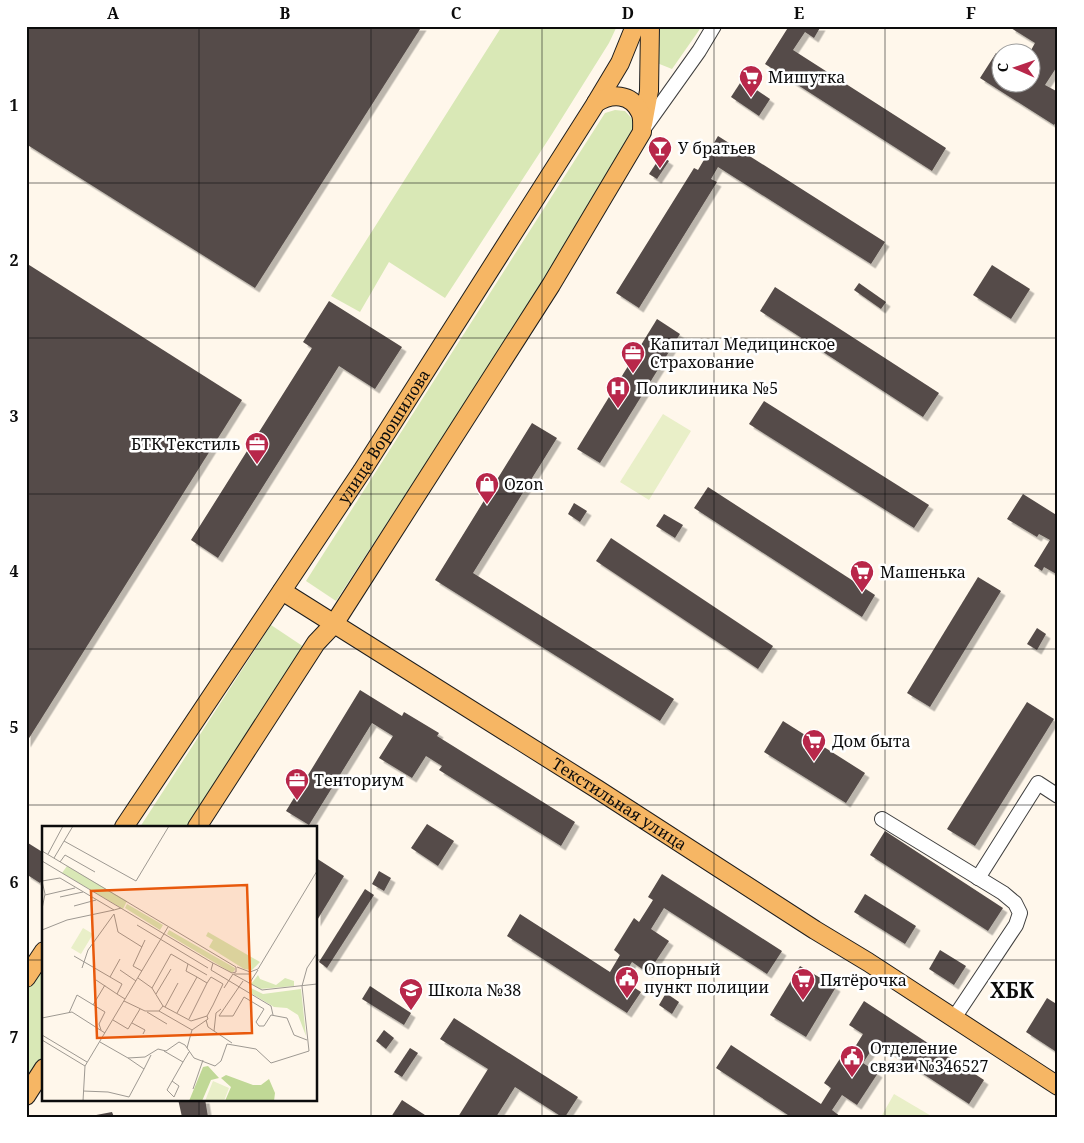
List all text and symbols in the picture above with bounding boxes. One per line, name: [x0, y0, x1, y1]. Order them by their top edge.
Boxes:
text: A: [107, 2, 120, 24]
text: B: [280, 2, 291, 24]
text: C: [451, 2, 462, 24]
text: D: [622, 2, 634, 24]
text: E: [794, 2, 804, 24]
text: F: [966, 2, 976, 24]
north arrow: [992, 42, 1042, 92]
text: С: [993, 63, 1012, 72]
supermarket icon: Мишутка: [738, 64, 764, 98]
place label: Мишутка: [768, 66, 845, 88]
text: 1: [9, 94, 19, 116]
bar icon: У братьев: [647, 135, 673, 169]
place label: У братьев: [678, 137, 756, 159]
text: 2: [9, 249, 19, 271]
place label: Капитал Медицинское Страхование: [650, 333, 835, 373]
office icon: Капитал Медицинское Страхование: [620, 340, 646, 374]
street label: улица Ворошилова: [332, 365, 435, 508]
hospital icon: Поликлиника №5: [605, 375, 631, 409]
place label: Поликлиника №5: [636, 377, 778, 399]
text: 3: [9, 405, 19, 427]
office icon: БТК Текстиль: [244, 431, 270, 465]
place label: БТК Текстиль: [131, 433, 240, 455]
shop icon: Ozon: [474, 471, 500, 505]
place label: Ozon: [504, 473, 544, 495]
supermarket icon: Машенька: [849, 559, 875, 593]
text: 4: [9, 560, 19, 582]
place label: Машенька: [880, 561, 966, 583]
text: 5: [9, 716, 19, 738]
supermarket icon: Дом быта: [801, 728, 827, 762]
place label: Дом быта: [832, 730, 911, 752]
street label: Текстильная улица: [548, 752, 691, 855]
office icon: Тенториум: [284, 767, 310, 801]
place label: Тенториум: [314, 769, 404, 791]
inset map: [42, 826, 318, 1100]
text: 6: [9, 871, 19, 893]
place label: Опорный пункт полиции: [644, 958, 769, 998]
public building icon: Опорный пункт полиции: [614, 965, 640, 999]
supermarket icon: Пятёрочка: [790, 967, 816, 1001]
place label: Пятёрочка: [820, 969, 907, 991]
district label: ХБК: [990, 976, 1035, 1004]
school or university icon: Школа №38: [398, 977, 424, 1011]
place label: Школа №38: [428, 979, 521, 1001]
text: 7: [9, 1026, 19, 1048]
place label: Отделение связи №346527: [870, 1037, 989, 1077]
public building icon: Отделение связи №346527: [839, 1044, 865, 1078]

